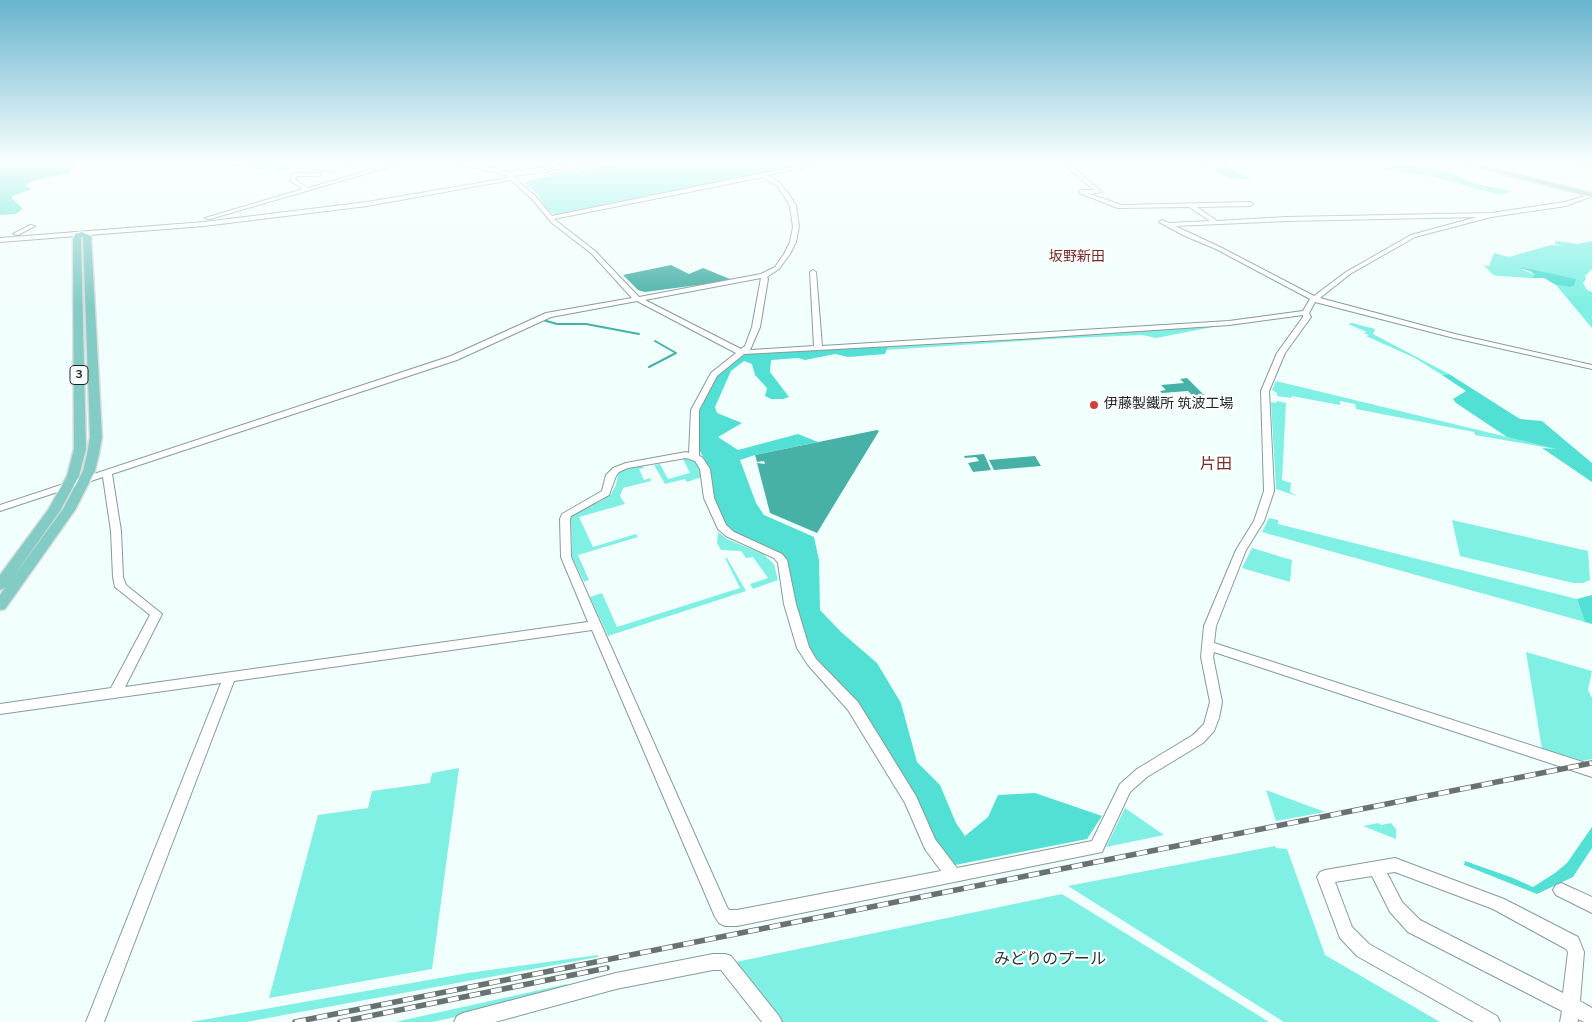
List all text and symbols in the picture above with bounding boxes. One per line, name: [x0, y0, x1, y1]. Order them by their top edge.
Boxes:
district label: 坂野新田: [1049, 250, 1105, 266]
road number: 3: [70, 366, 88, 384]
place label: 伊藤製鐵所 筑波工場: [1104, 397, 1234, 413]
marker: 伊藤製鐵所 筑波工場: [1088, 399, 1100, 411]
district label: 片田: [1200, 455, 1232, 475]
park label: みどりのプール: [994, 950, 1106, 970]

